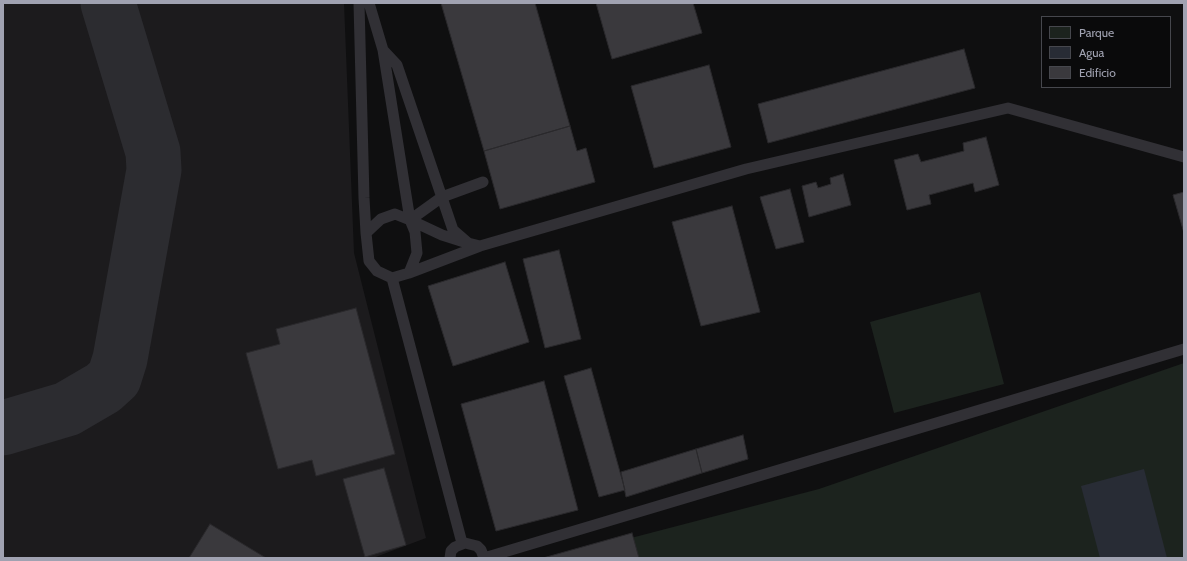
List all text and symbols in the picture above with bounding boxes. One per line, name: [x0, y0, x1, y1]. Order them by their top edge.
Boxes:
legend: [1041, 16, 1171, 88]
text: Parque: [1079, 25, 1114, 40]
text: Agua: [1079, 45, 1104, 60]
text: Edificio: [1079, 65, 1116, 80]

